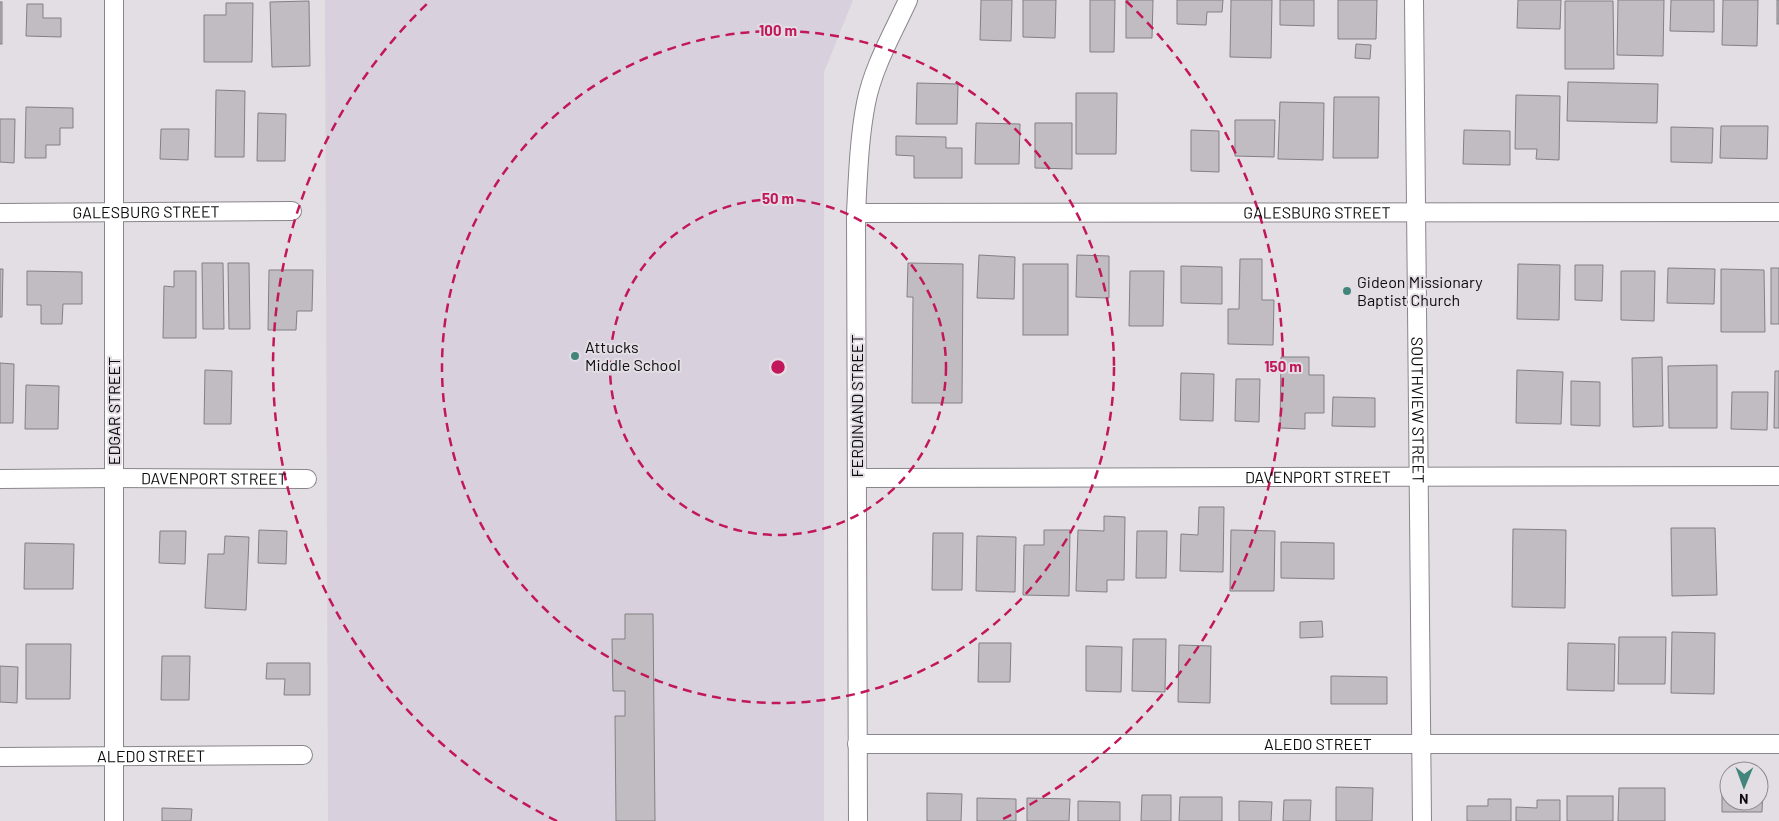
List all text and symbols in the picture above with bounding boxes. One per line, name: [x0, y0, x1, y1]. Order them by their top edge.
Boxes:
text: 100 m: [759, 21, 797, 39]
text: 50 m: [762, 189, 794, 207]
street label: GALESBURG STREET: [72, 201, 220, 222]
street label: GALESBURG STREET: [1243, 202, 1391, 222]
place label: Gideon Missionary Baptist Church: [1357, 272, 1483, 309]
marker: Gideon Missionary Baptist Church: [1341, 285, 1353, 297]
street label: FERDINAND STREET: [847, 334, 866, 478]
place label: Attucks Middle School: [585, 337, 681, 374]
street label: SOUTHVIEW STREET: [1408, 337, 1429, 483]
marker: Attucks Middle School: [569, 350, 581, 362]
street label: EDGAR STREET: [104, 357, 123, 465]
text: 150 m: [1264, 357, 1302, 375]
centre of rings: [769, 358, 787, 376]
street label: DAVENPORT STREET: [1245, 467, 1391, 486]
street label: DAVENPORT STREET: [141, 468, 287, 488]
street label: ALEDO STREET: [1264, 734, 1372, 753]
street label: ALEDO STREET: [97, 746, 205, 765]
north arrow: [1719, 761, 1769, 811]
text: N: [1739, 791, 1749, 808]

